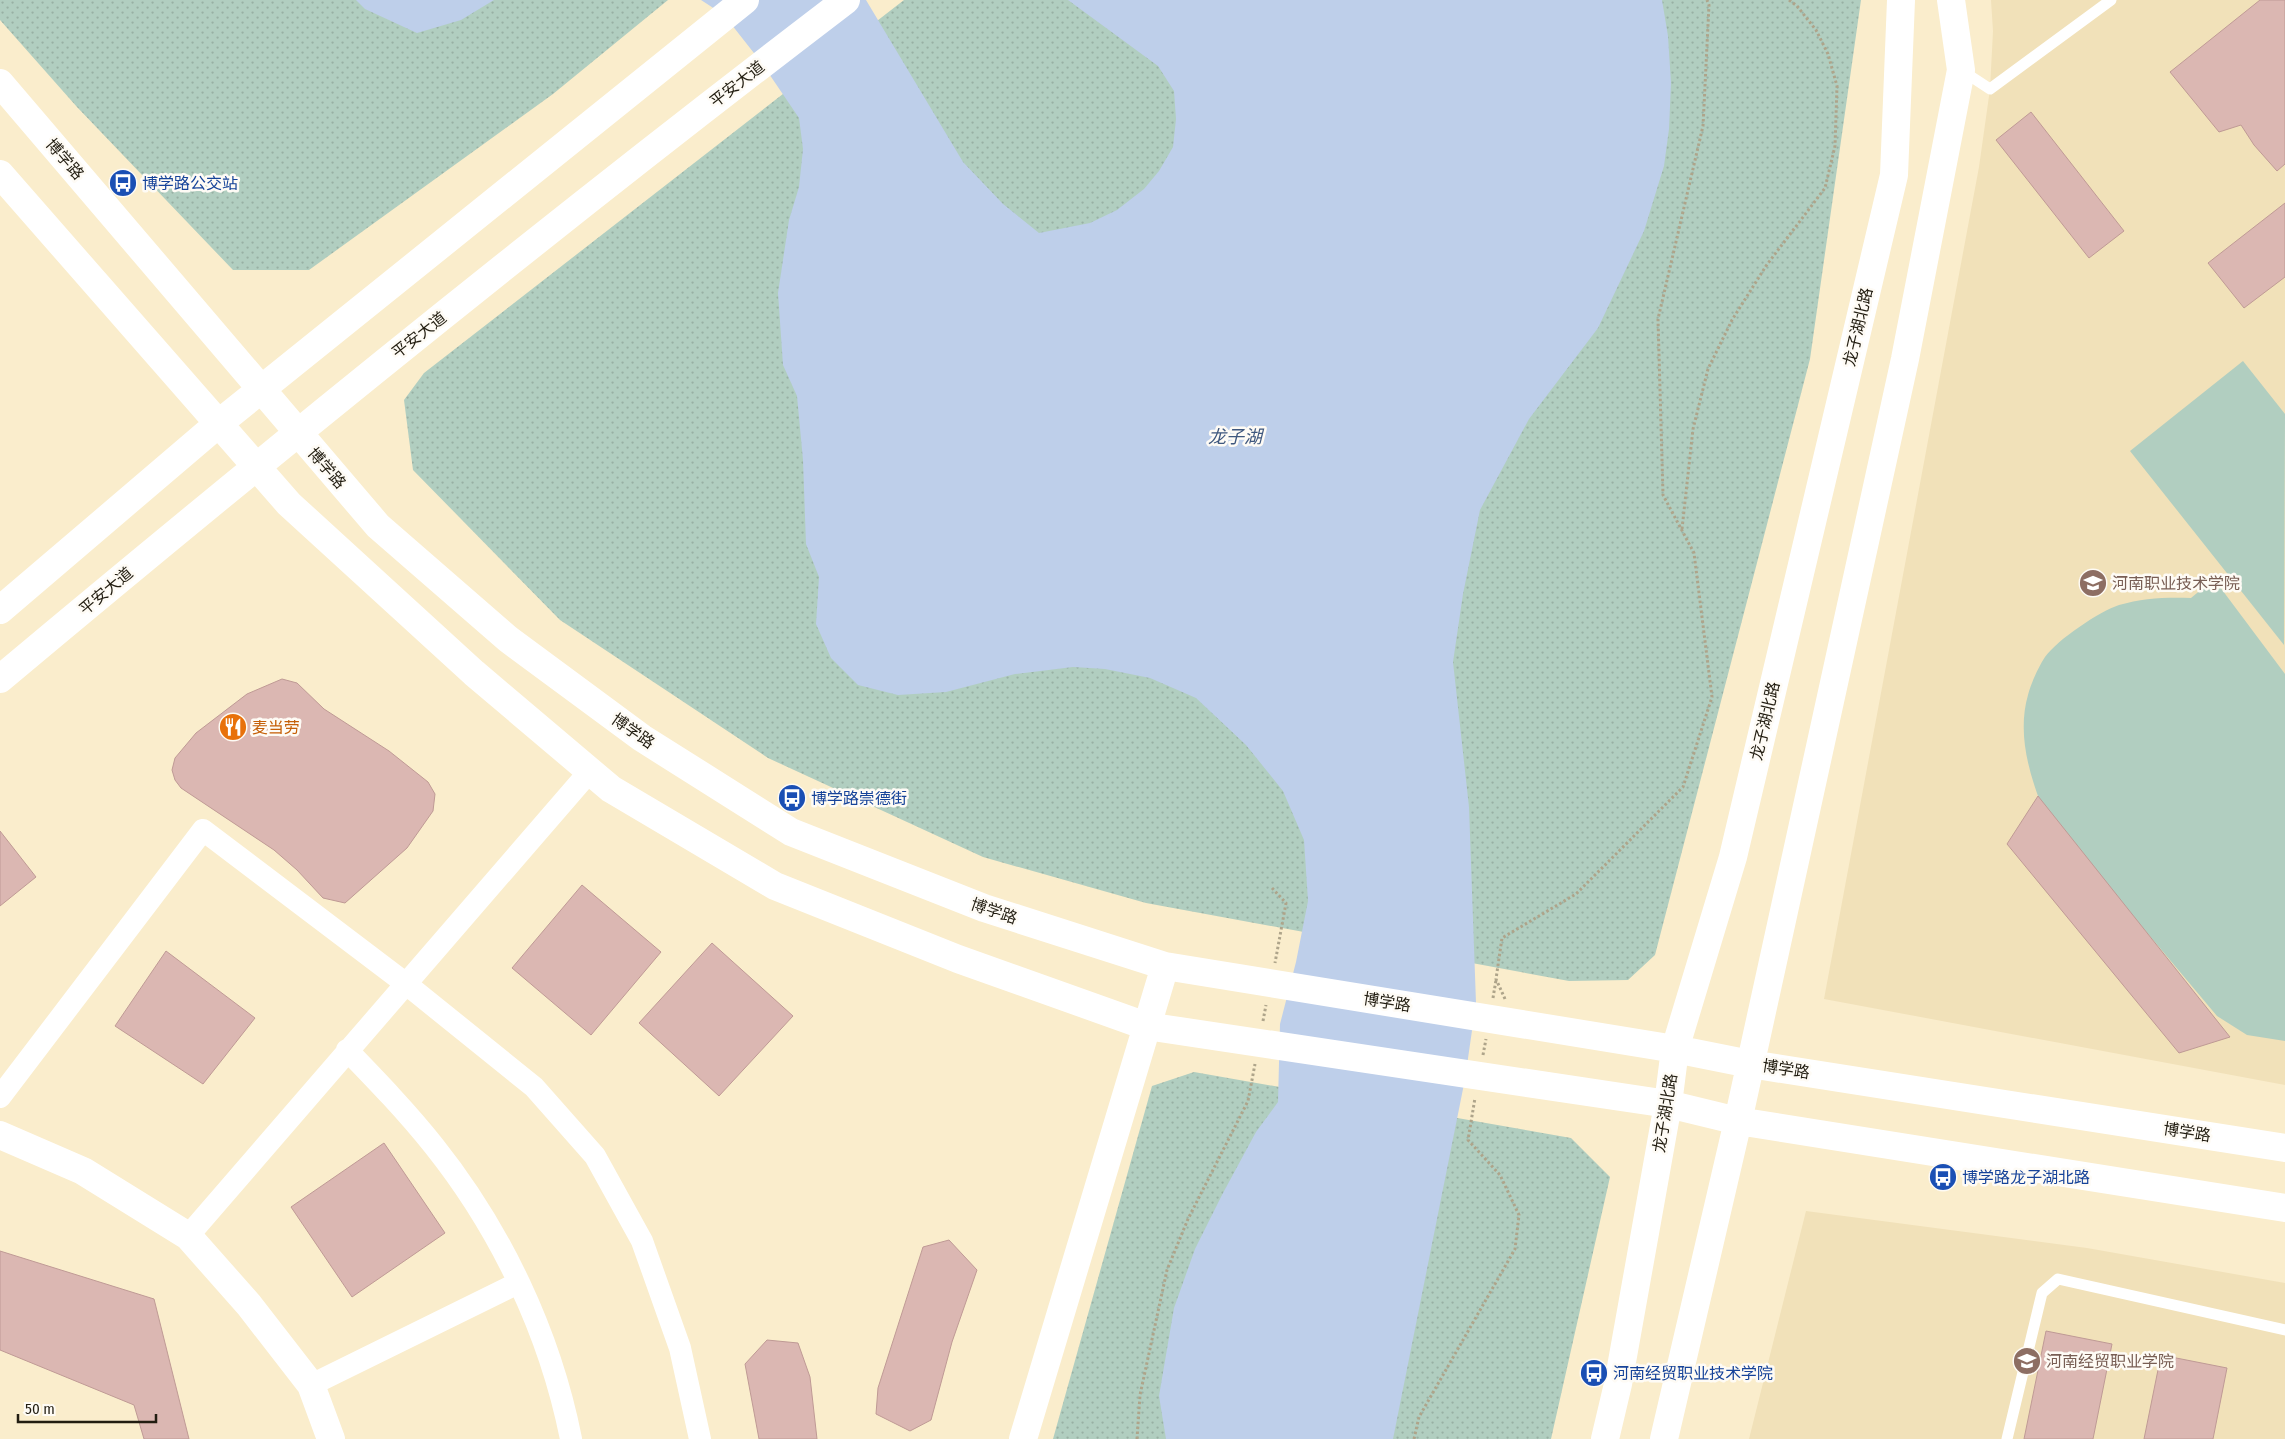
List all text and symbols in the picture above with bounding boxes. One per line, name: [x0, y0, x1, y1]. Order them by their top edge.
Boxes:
street label: 平安大道: [706, 57, 768, 111]
street label: 博学路: [42, 135, 88, 183]
bus stop icon: 博学路公交站: [108, 168, 138, 198]
place label: 博学路公交站: [142, 174, 238, 193]
street label: 龙子湖北路: [1840, 286, 1876, 368]
street label: 平安大道: [388, 308, 450, 362]
water label: 龙子湖: [1208, 426, 1265, 448]
street label: 博学路: [304, 444, 350, 492]
street label: 平安大道: [75, 563, 137, 619]
school or university icon: 河南职业技术学院: [2078, 568, 2108, 598]
place label: 河南职业技术学院: [2112, 574, 2240, 593]
street label: 龙子湖北路: [1747, 680, 1783, 762]
street label: 博学路: [608, 709, 658, 753]
restaurant icon: 麦当劳: [218, 712, 248, 742]
place label: 麦当劳: [252, 718, 300, 737]
bus stop icon: 博学路崇德街: [777, 783, 807, 813]
place label: 博学路崇德街: [811, 789, 907, 808]
street label: 博学路: [968, 894, 1020, 928]
street label: 博学路: [1362, 989, 1412, 1015]
street label: 博学路: [1761, 1056, 1811, 1082]
street label: 龙子湖北路: [1649, 1072, 1681, 1154]
street label: 博学路: [2162, 1119, 2212, 1145]
bus stop icon: 博学路龙子湖北路: [1928, 1162, 1958, 1192]
place label: 博学路龙子湖北路: [1962, 1168, 2090, 1187]
school or university icon: 河南经贸职业学院: [2012, 1346, 2042, 1376]
place label: 河南经贸职业学院: [2046, 1352, 2174, 1371]
bus stop icon: 河南经贸职业技术学院: [1579, 1358, 1609, 1388]
place label: 河南经贸职业技术学院: [1613, 1364, 1773, 1383]
scale bar: [18, 1392, 155, 1424]
text: 50 m: [25, 1400, 55, 1418]

